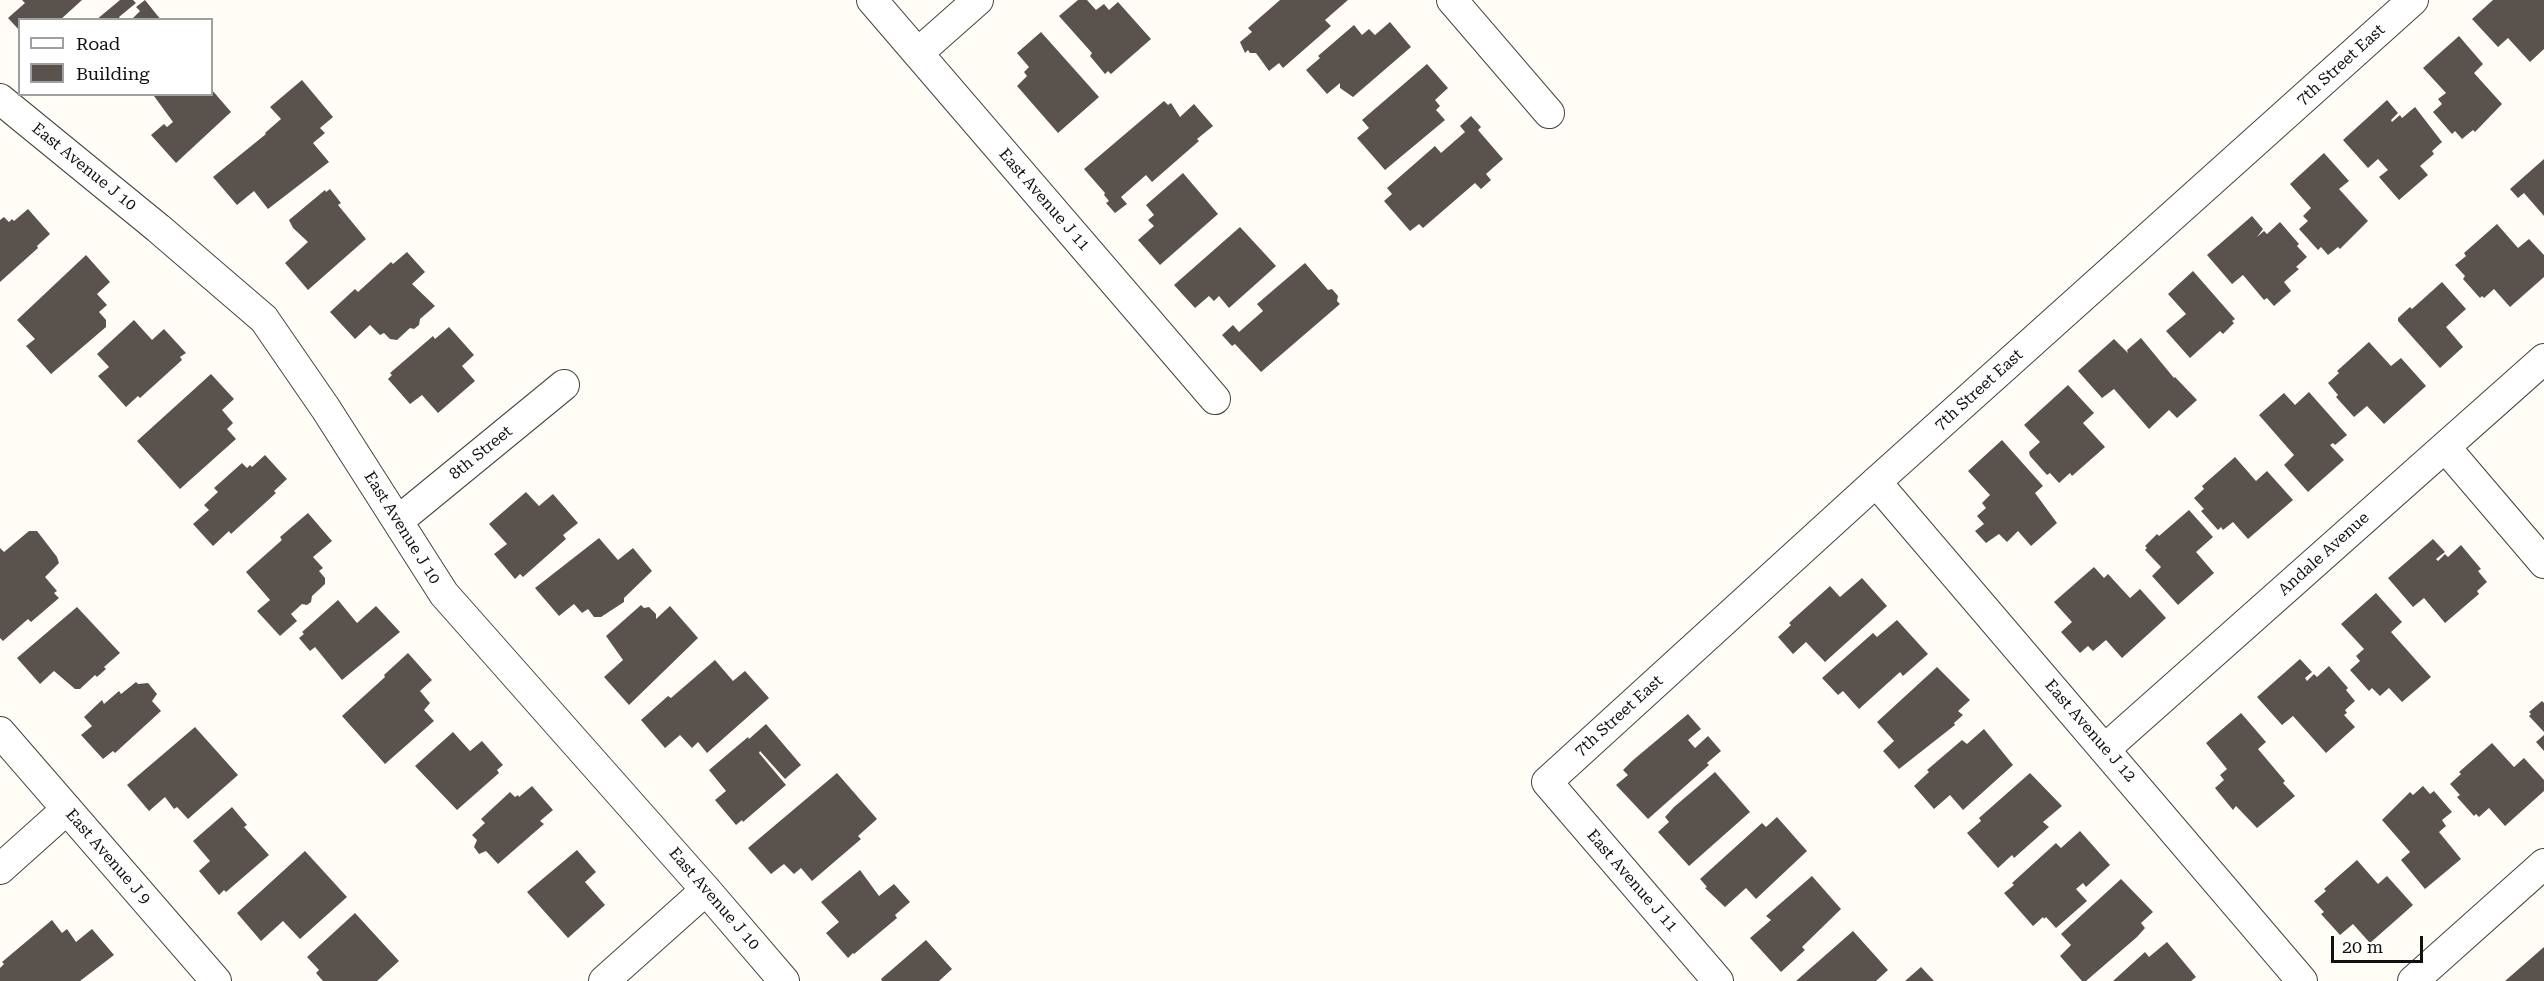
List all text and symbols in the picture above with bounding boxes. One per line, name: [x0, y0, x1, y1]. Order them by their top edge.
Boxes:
legend: [18, 18, 213, 96]
street label: 7th Street East: [2293, 20, 2389, 110]
text: Road: [76, 33, 120, 54]
text: Building: [76, 63, 150, 84]
street label: East Avenue J 10: [28, 119, 140, 215]
street label: East Avenue J 11: [994, 145, 1094, 255]
street label: 7th Street East: [1931, 345, 2027, 435]
street label: 8th Street: [446, 422, 516, 484]
street label: East Avenue J 10: [360, 468, 444, 588]
street label: Andale Avenue: [2275, 508, 2373, 600]
street label: 7th Street East: [1571, 671, 1667, 761]
street label: East Avenue J 12: [2040, 676, 2140, 786]
street label: East Avenue J 9: [61, 805, 155, 909]
street label: East Avenue J 11: [1582, 826, 1682, 936]
street label: East Avenue J 10: [664, 844, 764, 954]
scale bar: [2334, 924, 2426, 962]
text: 20 m: [2342, 936, 2383, 957]

